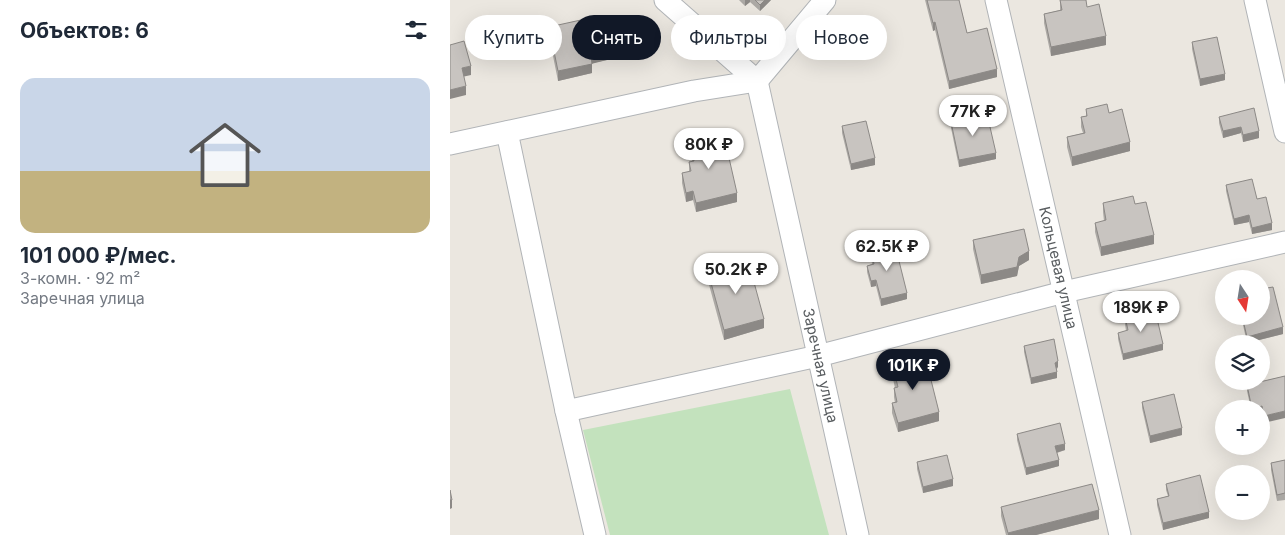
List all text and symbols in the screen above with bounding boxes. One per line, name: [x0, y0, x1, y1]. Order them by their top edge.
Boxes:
chip: Купить: [465, 15, 562, 60]
chip: Снять: [572, 15, 661, 60]
chip: Фильтры: [671, 15, 786, 60]
chip: Новое: [796, 15, 887, 60]
icon: filters: [402, 16, 430, 44]
text: Объектов: 6: [20, 18, 149, 43]
pin: 77K ₽: [938, 94, 1008, 137]
text: 77K ₽: [950, 101, 996, 121]
icon: home: [180, 110, 270, 200]
pin: 80K ₽: [674, 128, 744, 170]
text: 80K ₽: [685, 134, 733, 154]
street label: Кольцевая улица: [1035, 205, 1082, 331]
pin: 62.5K ₽: [841, 230, 933, 272]
text: 62.5K ₽: [855, 236, 919, 256]
text: 101 000 ₽/мес.: [20, 243, 177, 268]
pin: 50.2K ₽: [690, 252, 782, 295]
text: 50.2K ₽: [704, 259, 768, 279]
text: 3-комн. · 92 m²: [20, 268, 140, 288]
north arrow: [1215, 270, 1270, 325]
map controls: [1215, 270, 1270, 520]
text: Заречная улица: [20, 288, 145, 308]
pin: 189K ₽: [1100, 290, 1182, 333]
text: 189K ₽: [1114, 297, 1168, 317]
street label: Заречная улица: [799, 306, 843, 425]
button: layers: [1215, 335, 1270, 390]
pin: 101K ₽: [872, 348, 954, 391]
text: 101K ₽: [887, 355, 939, 375]
button: +: [1215, 400, 1270, 455]
button: −: [1215, 465, 1270, 520]

